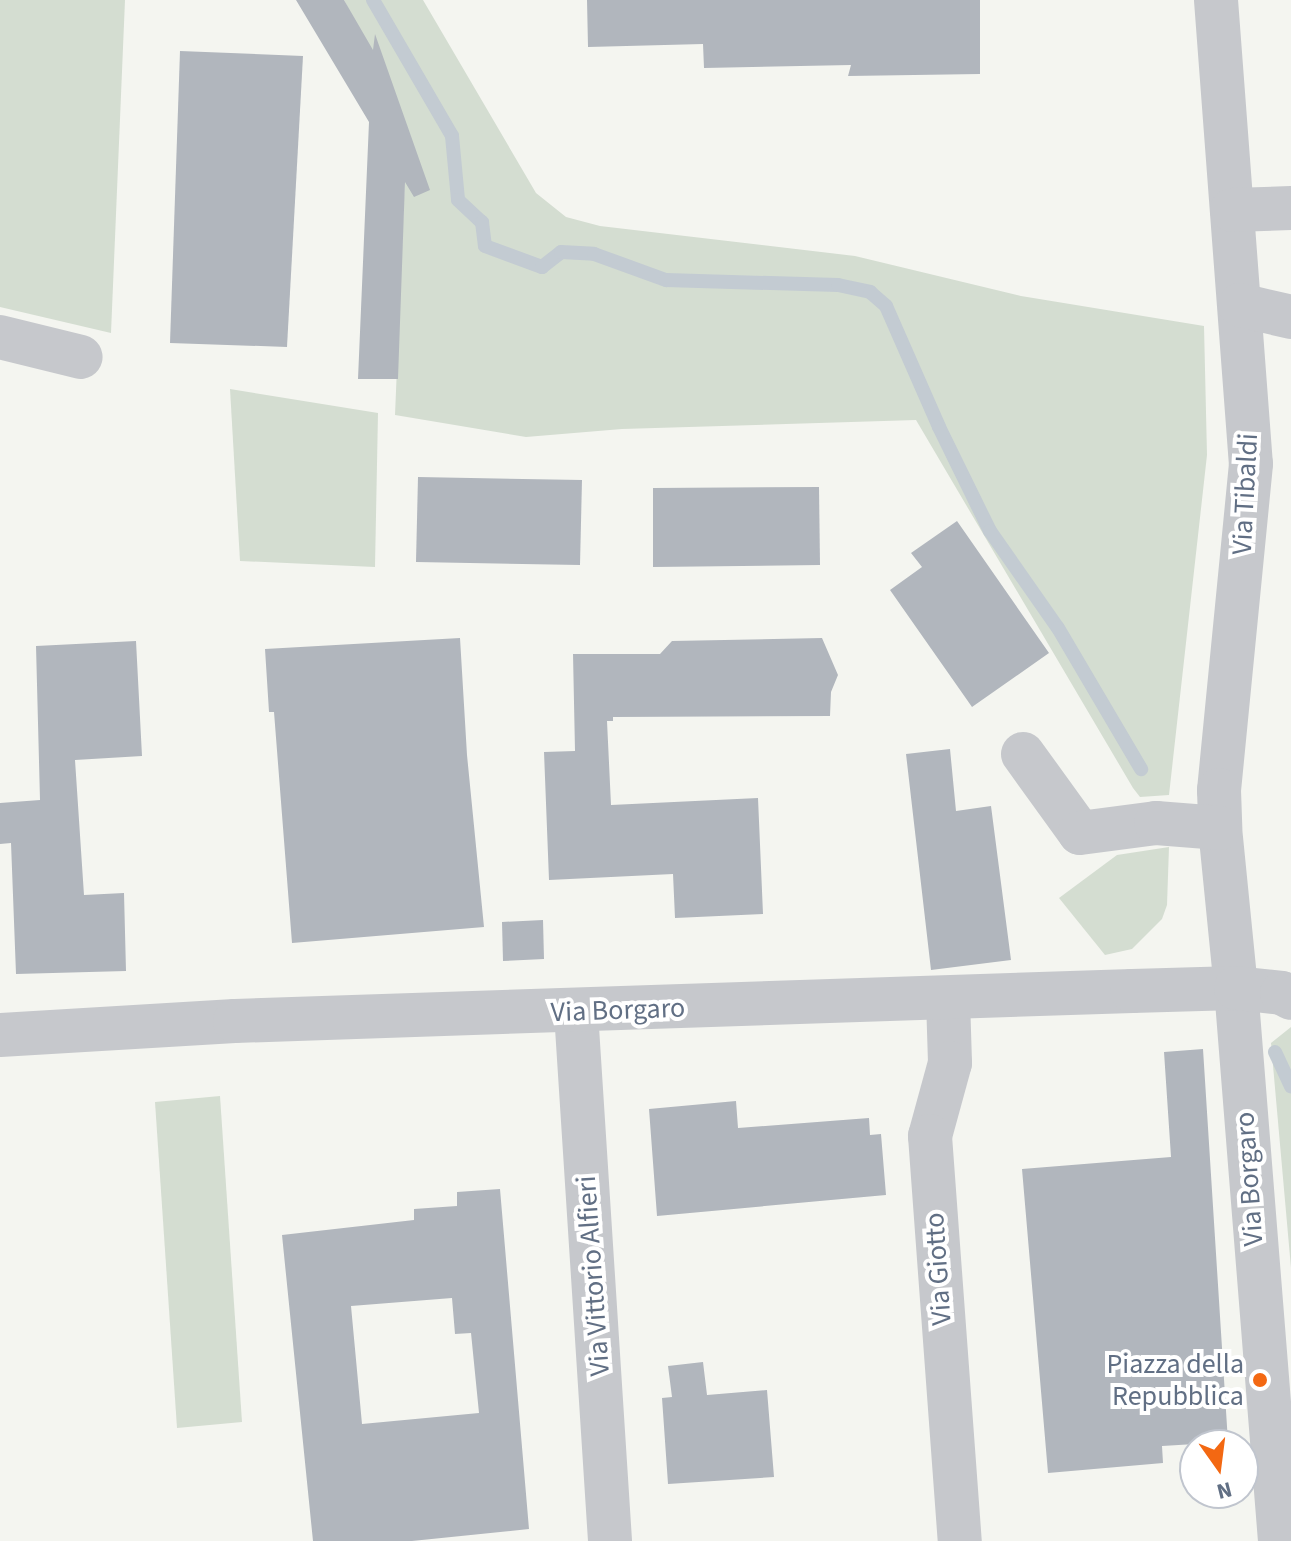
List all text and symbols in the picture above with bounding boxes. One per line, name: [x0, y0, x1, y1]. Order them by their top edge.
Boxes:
street label: Via Tibaldi: [1225, 432, 1265, 556]
street label: Via Borgaro: [550, 991, 686, 1029]
street label: Via Borgaro: [1228, 1111, 1270, 1247]
street label: Via Vittorio Alfieri: [569, 1175, 617, 1377]
street label: Via Giotto: [917, 1211, 959, 1327]
place label: Piazza della Repubblica: [1106, 1347, 1244, 1413]
marker: Piazza della Repubblica: [1251, 1371, 1269, 1389]
north arrow: [1179, 1429, 1259, 1509]
text: N: [1213, 1473, 1235, 1508]

